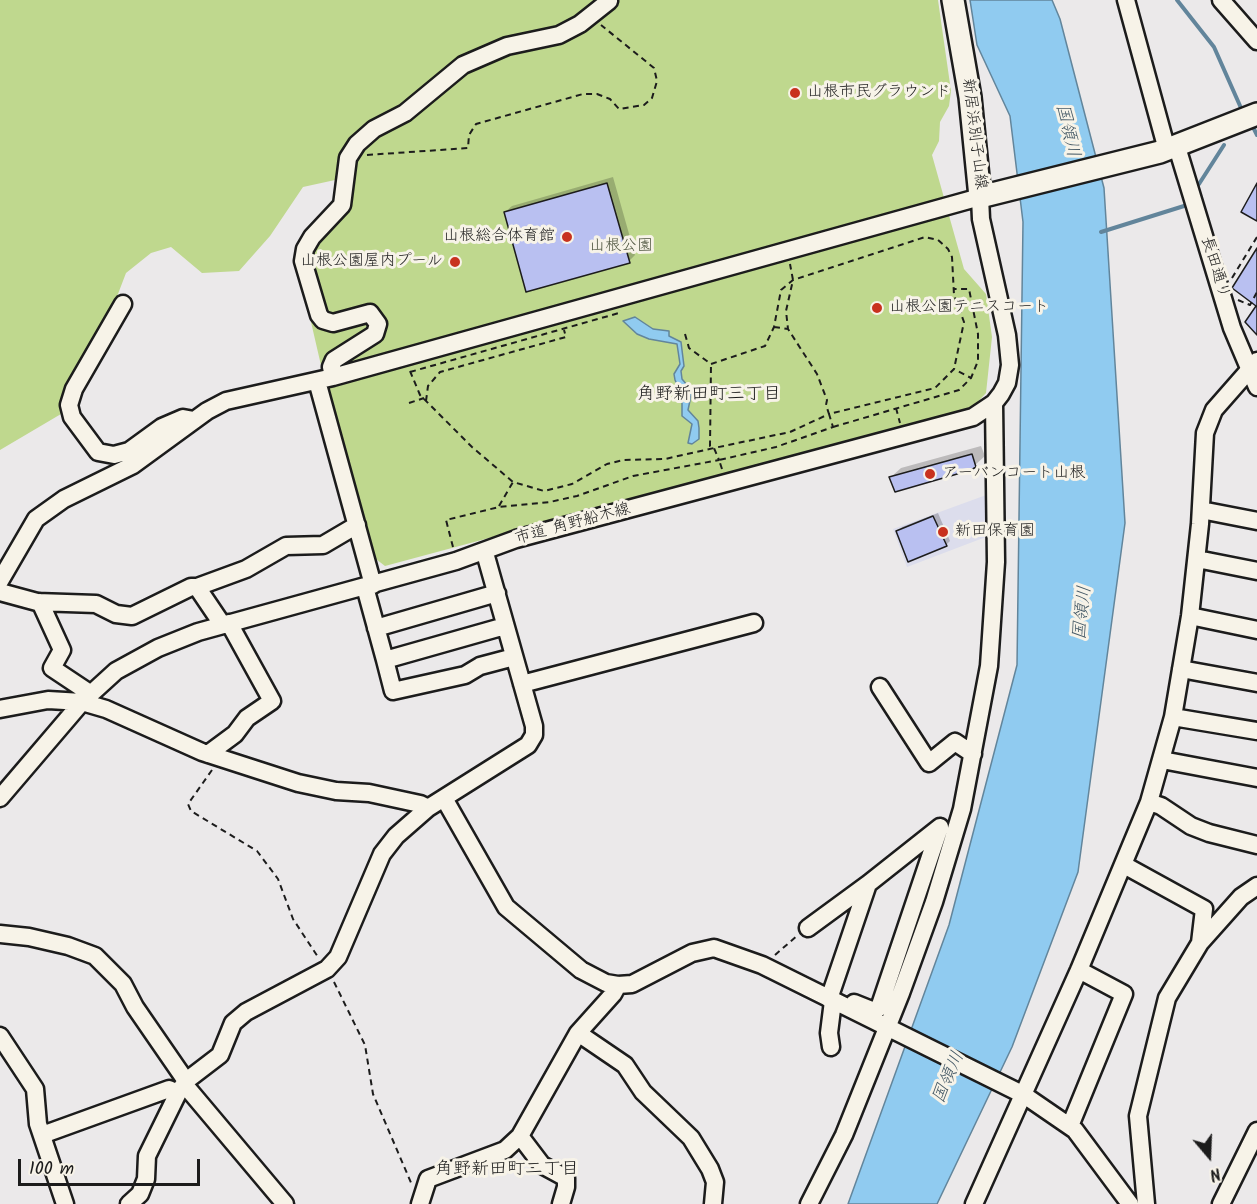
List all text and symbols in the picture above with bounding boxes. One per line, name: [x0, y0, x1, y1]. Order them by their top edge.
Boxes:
street label: 新居浜別子山線: [957, 77, 989, 191]
place label: 山根市民グラウンド: [807, 83, 951, 103]
marker: 山根市民グラウンド: [788, 86, 802, 100]
water label: 国領川: [1049, 102, 1083, 160]
place label: 山根総合体育館: [443, 227, 555, 247]
marker: 山根総合体育館: [560, 230, 574, 244]
street label: 長田通り: [1195, 235, 1233, 301]
park label: 山根公園: [589, 237, 653, 257]
place label: 山根公園屋内プール: [300, 252, 443, 272]
marker: 山根公園屋内プール: [448, 255, 462, 269]
place label: 山根公園テニスコート: [889, 298, 1049, 318]
marker: 山根公園テニスコート: [870, 301, 884, 315]
district label: 角野新田町三丁目: [637, 385, 781, 407]
place label: アーバンコート山根: [942, 464, 1085, 484]
marker: アーバンコート山根: [923, 467, 937, 481]
street label: 市道 角野船木線: [513, 500, 633, 550]
place label: 新田保育園: [955, 522, 1035, 542]
marker: 新田保育園: [936, 525, 950, 539]
water label: 国領川: [1070, 585, 1098, 641]
water label: 国領川: [930, 1049, 970, 1107]
north arrow: [1179, 1126, 1239, 1186]
scale bar: [21, 1147, 202, 1185]
text: 100 m: [29, 1155, 74, 1184]
district label: 角野新田町二丁目: [435, 1160, 579, 1182]
text: N: [1206, 1160, 1224, 1187]

